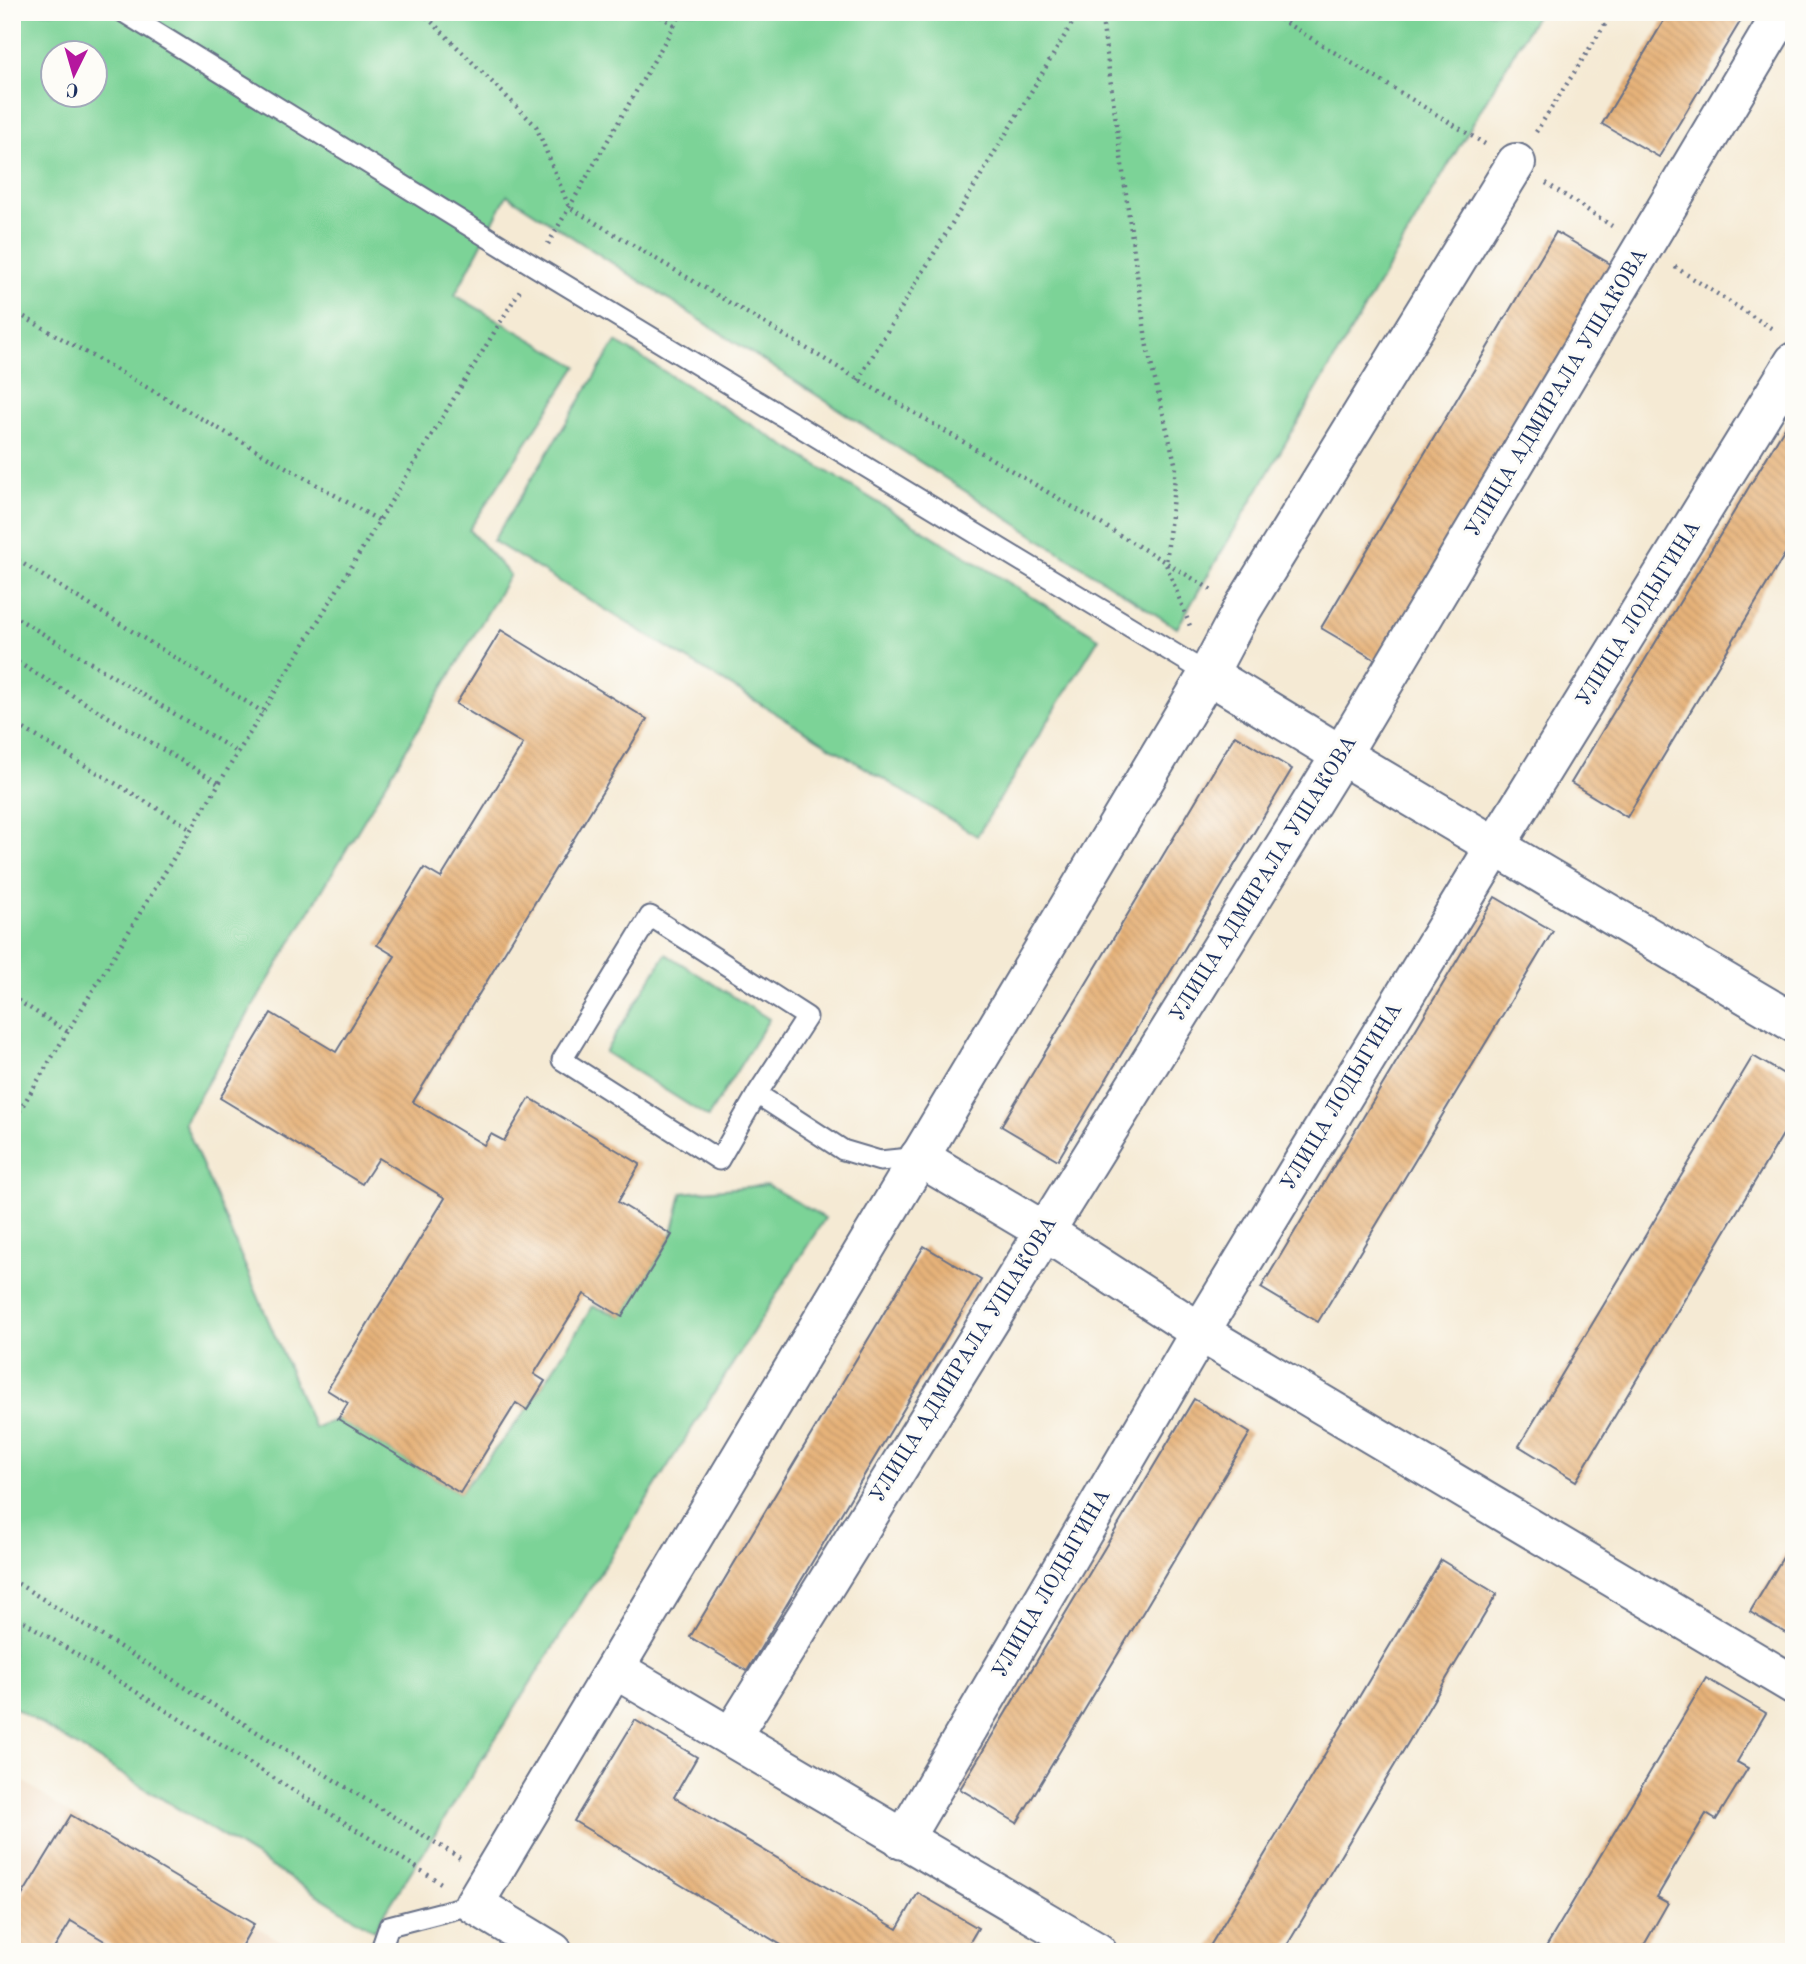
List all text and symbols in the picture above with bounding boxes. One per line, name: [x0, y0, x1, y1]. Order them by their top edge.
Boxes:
north arrow: [38, 38, 108, 108]
text: С: [66, 78, 80, 98]
street label: УЛИЦА АДМИРАЛА УШАКОВА: [1462, 245, 1652, 541]
street label: УЛИЦА ЛОДЫГИНА: [1573, 518, 1705, 710]
street label: УЛИЦА АДМИРАЛА УШАКОВА: [1167, 732, 1361, 1026]
street label: УЛИЦА ЛОДЫГИНА: [1278, 1000, 1406, 1194]
street label: УЛИЦА АДМИРАЛА УШАКОВА: [867, 1213, 1061, 1507]
street label: УЛИЦА ЛОДЫГИНА: [989, 1486, 1115, 1682]

